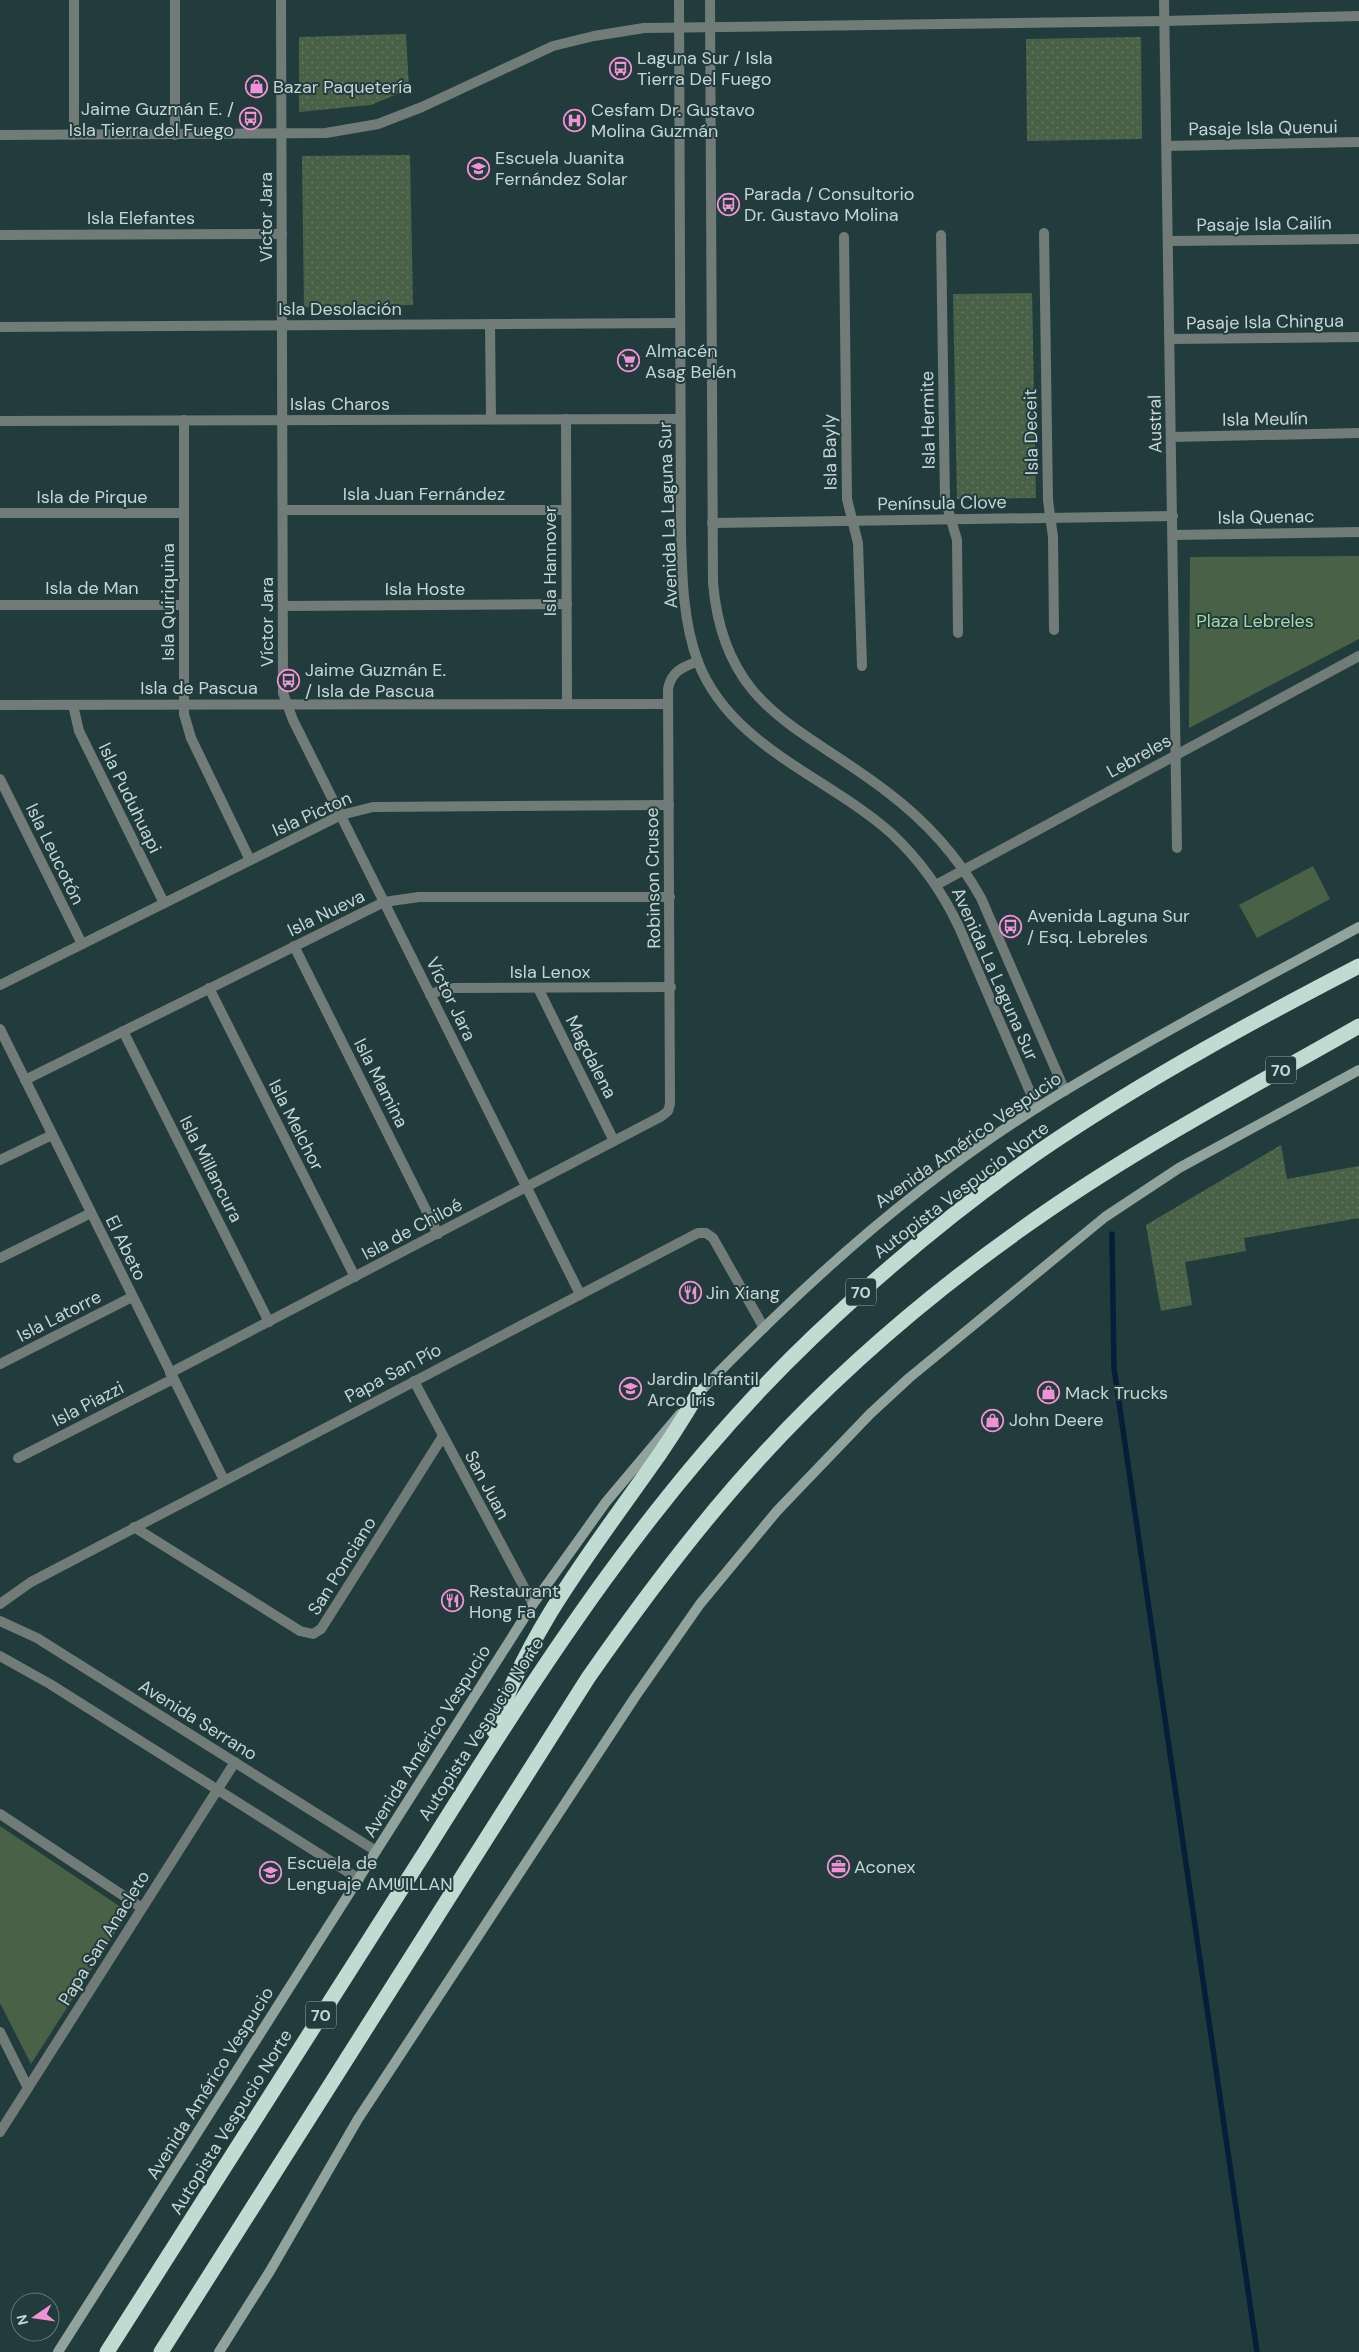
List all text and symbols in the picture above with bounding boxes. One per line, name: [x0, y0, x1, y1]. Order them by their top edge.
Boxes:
place label: Laguna Sur / Isla Tierra Del Fuego: [637, 46, 773, 91]
bus stop icon: Laguna Sur / Isla Tierra Del Fuego: [609, 56, 633, 80]
shop icon: Bazar Paquetería: [245, 75, 269, 99]
place label: Bazar Paquetería: [273, 75, 412, 99]
place label: Jaime Guzmán E. / Isla Tierra del Fuego: [69, 97, 234, 142]
place label: Cesfam Dr. Gustavo Molina Guzmán: [591, 98, 755, 143]
bus stop icon: Jaime Guzmán E. / Isla Tierra del Fuego: [238, 107, 262, 131]
hospital icon: Cesfam Dr. Gustavo Molina Guzmán: [563, 108, 587, 132]
street label: Pasaje Isla Quenui: [1188, 115, 1338, 141]
place label: Escuela Juanita Fernández Solar: [495, 146, 628, 191]
school or university icon: Escuela Juanita Fernández Solar: [467, 156, 491, 180]
street label: Víctor Jara: [254, 172, 278, 262]
place label: Parada / Consultorio Dr. Gustavo Molina: [744, 182, 914, 227]
bus stop icon: Parada / Consultorio Dr. Gustavo Molina: [716, 192, 740, 216]
street label: Isla Elefantes: [87, 206, 195, 230]
street label: Pasaje Isla Cailín: [1196, 211, 1332, 237]
street label: Isla Desolación: [278, 297, 402, 321]
street label: Pasaje Isla Chingua: [1186, 309, 1344, 335]
place label: Almacén Asag Belén: [645, 339, 736, 384]
supermarket icon: Almacén Asag Belén: [617, 349, 641, 373]
street label: Isla Hermite: [915, 371, 941, 469]
street label: Isla Deceit: [1018, 389, 1044, 475]
street label: Islas Charos: [290, 392, 390, 416]
street label: Austral: [1142, 395, 1168, 453]
street label: Isla Meulín: [1222, 406, 1308, 432]
street label: Isla Bayly: [817, 414, 843, 490]
street label: Avenida La Laguna Sur: [653, 421, 683, 609]
street label: Isla Juan Fernández: [343, 482, 505, 506]
street label: Isla de Pirque: [36, 485, 148, 509]
street label: Península Clove: [877, 490, 1007, 516]
street label: Isla Quenac: [1217, 504, 1315, 530]
street label: Isla Hannover: [538, 505, 562, 616]
street label: Isla Quiriquina: [156, 543, 180, 661]
street label: Isla de Man: [45, 576, 139, 600]
street label: Víctor Jara: [255, 577, 279, 667]
street label: Isla Hoste: [385, 577, 465, 601]
park label: Plaza Lebreles: [1196, 609, 1314, 633]
place label: Jaime Guzmán E. / Isla de Pascua: [305, 658, 446, 703]
bus stop icon: Jaime Guzmán E. / Isla de Pascua: [277, 668, 301, 692]
street label: Isla de Pascua: [140, 676, 258, 700]
street label: Lebreles: [1102, 728, 1176, 784]
street label: Isla Puduhuapi: [93, 739, 167, 857]
street label: Isla Picton: [269, 786, 355, 842]
street label: Isla Leucotón: [20, 799, 90, 909]
street label: Robinson Crusoe: [640, 807, 666, 949]
street label: Isla Nueva: [283, 884, 369, 942]
street label: Avenida La Laguna Sur: [946, 884, 1044, 1065]
place label: Avenida Laguna Sur / Esq. Lebreles: [1027, 904, 1190, 949]
bus stop icon: Avenida Laguna Sur / Esq. Lebreles: [999, 914, 1023, 938]
street label: Víctor Jara: [420, 953, 482, 1045]
street label: Isla Lenox: [510, 960, 590, 984]
street label: Magdalena: [560, 1011, 622, 1103]
street label: Isla Mamina: [348, 1034, 414, 1132]
road number: 70: [1266, 1056, 1296, 1084]
street label: Avenida Américo Vespucio: [870, 1066, 1066, 1214]
street label: Isla Melchor: [263, 1075, 329, 1175]
street label: Isla Millancura: [174, 1112, 248, 1226]
street label: Autopista Vespucio Norte: [868, 1116, 1054, 1264]
street label: Isla de Chiloé: [358, 1192, 466, 1266]
street label: El Abeto: [100, 1211, 152, 1285]
road number: 70: [846, 1278, 876, 1305]
restaurant icon: Jin Xiang: [678, 1281, 702, 1305]
place label: Jin Xiang: [706, 1281, 780, 1305]
street label: Isla Latorre: [13, 1285, 105, 1347]
street label: Papa San Pío: [341, 1337, 445, 1409]
place label: Jardin Infantil Arco Iris: [647, 1367, 759, 1412]
street label: Isla Piazzi: [48, 1376, 128, 1432]
school or university icon: Jardin Infantil Arco Iris: [619, 1377, 643, 1401]
shop icon: Mack Trucks: [1037, 1381, 1061, 1405]
place label: Mack Trucks: [1065, 1381, 1168, 1405]
shop icon: John Deere: [981, 1408, 1005, 1432]
place label: John Deere: [1009, 1408, 1104, 1432]
street label: San Juan: [459, 1446, 515, 1524]
street label: San Ponciano: [302, 1512, 382, 1620]
place label: Restaurant Hong Fa: [469, 1579, 559, 1624]
restaurant icon: Restaurant Hong Fa: [441, 1589, 465, 1613]
street label: Autopista Vespucio Norte: [413, 1633, 549, 1825]
street label: Avenida Américo Vespucio: [358, 1640, 496, 1842]
street label: Avenida Serrano: [134, 1674, 262, 1766]
place label: Escuela de Lenguaje AMUILLAN: [287, 1851, 453, 1896]
office icon: Aconex: [826, 1855, 850, 1879]
place label: Aconex: [854, 1855, 916, 1879]
school or university icon: Escuela de Lenguaje AMUILLAN: [259, 1861, 283, 1885]
street label: Papa San Anacleto: [53, 1866, 155, 2010]
street label: Avenida Américo Vespucio: [141, 1982, 279, 2184]
road number: 70: [306, 2002, 336, 2028]
street label: Autopista Vespucio Norte: [164, 2025, 298, 2219]
north arrow: [10, 2292, 60, 2342]
text: N: [12, 2313, 32, 2327]

